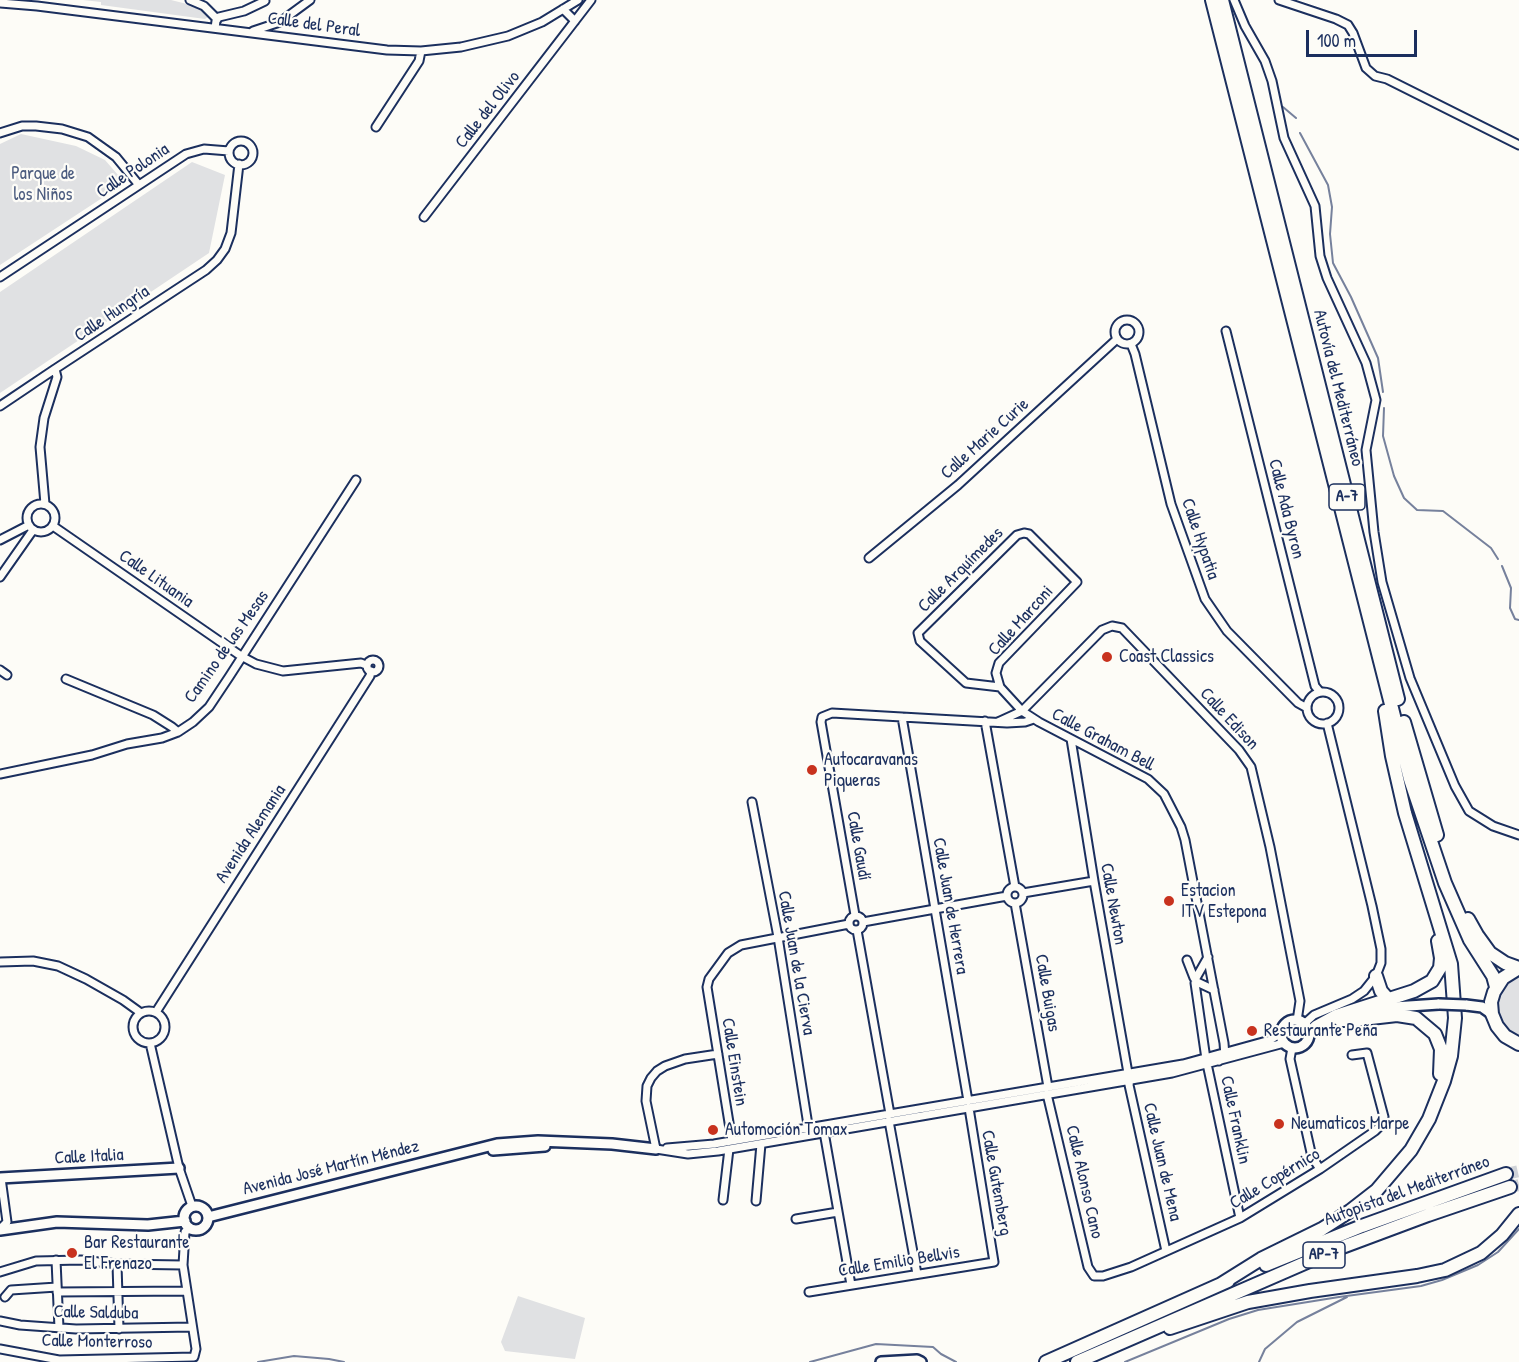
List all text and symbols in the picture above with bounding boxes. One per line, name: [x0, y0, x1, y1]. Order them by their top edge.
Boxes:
street label: Calle del Peral: [266, 8, 362, 42]
scale bar: [1309, 18, 1420, 56]
text: 100 m: [1317, 28, 1356, 53]
street label: Calle del Olivo: [451, 67, 525, 153]
street label: Calle Polonia: [92, 139, 174, 203]
park label: Parque de los Niños: [11, 163, 75, 206]
street label: Calle Hungría: [70, 281, 154, 347]
street label: Autovía del Mediterráneo: [1308, 307, 1368, 469]
street label: Calle Marie Curie: [936, 394, 1034, 484]
street label: Calle Ada Byron: [1263, 457, 1309, 561]
road number: A-7: [1329, 484, 1365, 510]
street label: Calle Hypatia: [1176, 496, 1224, 582]
street label: Calle Arquímedes: [914, 523, 1008, 617]
street label: Calle Lituania: [114, 545, 198, 613]
street label: Calle Marconi: [984, 581, 1058, 661]
street label: Camino de las Mesas: [180, 586, 274, 708]
place label: Coast Classics: [1119, 646, 1214, 668]
marker: Coast Classics: [1100, 650, 1114, 664]
street label: Calle Edison: [1195, 683, 1263, 755]
street label: Calle Graham Bell: [1048, 704, 1158, 776]
place label: Autocaravanas Piqueras: [824, 749, 918, 792]
marker: Autocaravanas Piqueras: [805, 763, 819, 777]
street label: Avenida Alemania: [211, 781, 291, 887]
street label: Calle Gaudí: [841, 810, 875, 882]
street label: Calle Juan de Herrera: [927, 836, 973, 976]
street label: Calle Newton: [1095, 861, 1131, 947]
place label: Estacion ITV Estepona: [1181, 880, 1266, 922]
street label: Calle Juan de la Cierva: [773, 889, 819, 1037]
marker: Estacion ITV Estepona: [1162, 894, 1176, 908]
street label: Calle Buigas: [1030, 953, 1064, 1033]
street label: Calle Einstein: [716, 1017, 752, 1107]
place label: Restaurante Peña: [1264, 1020, 1377, 1042]
marker: Restaurante Peña: [1245, 1024, 1259, 1038]
street label: Calle Franklin: [1215, 1074, 1255, 1166]
street label: Calle Juan de Mena: [1138, 1101, 1186, 1223]
place label: Neumaticos Marpe: [1291, 1113, 1409, 1135]
marker: Neumaticos Marpe: [1272, 1117, 1286, 1131]
place label: Automoción Tomax: [725, 1119, 848, 1141]
marker: Automoción Tomax: [706, 1123, 720, 1137]
street label: Calle Alonso Cano: [1060, 1123, 1108, 1241]
street label: Calle Gutemberg: [976, 1128, 1016, 1238]
street label: Avenida José Martín Méndez: [241, 1136, 421, 1200]
street label: Calle Italia: [54, 1144, 124, 1170]
street label: Calle Copérnico: [1226, 1144, 1324, 1214]
street label: Autopista del Mediterráneo: [1321, 1151, 1493, 1231]
place label: Bar Restaurante El Frenazo: [84, 1232, 189, 1274]
street label: Calle Emilio Bellvis: [837, 1242, 961, 1282]
road number: AP-7: [1303, 1242, 1345, 1268]
marker: Bar Restaurante El Frenazo: [65, 1246, 79, 1260]
street label: Calle Salduba: [53, 1301, 139, 1325]
street label: Calle Monterroso: [41, 1330, 153, 1354]

